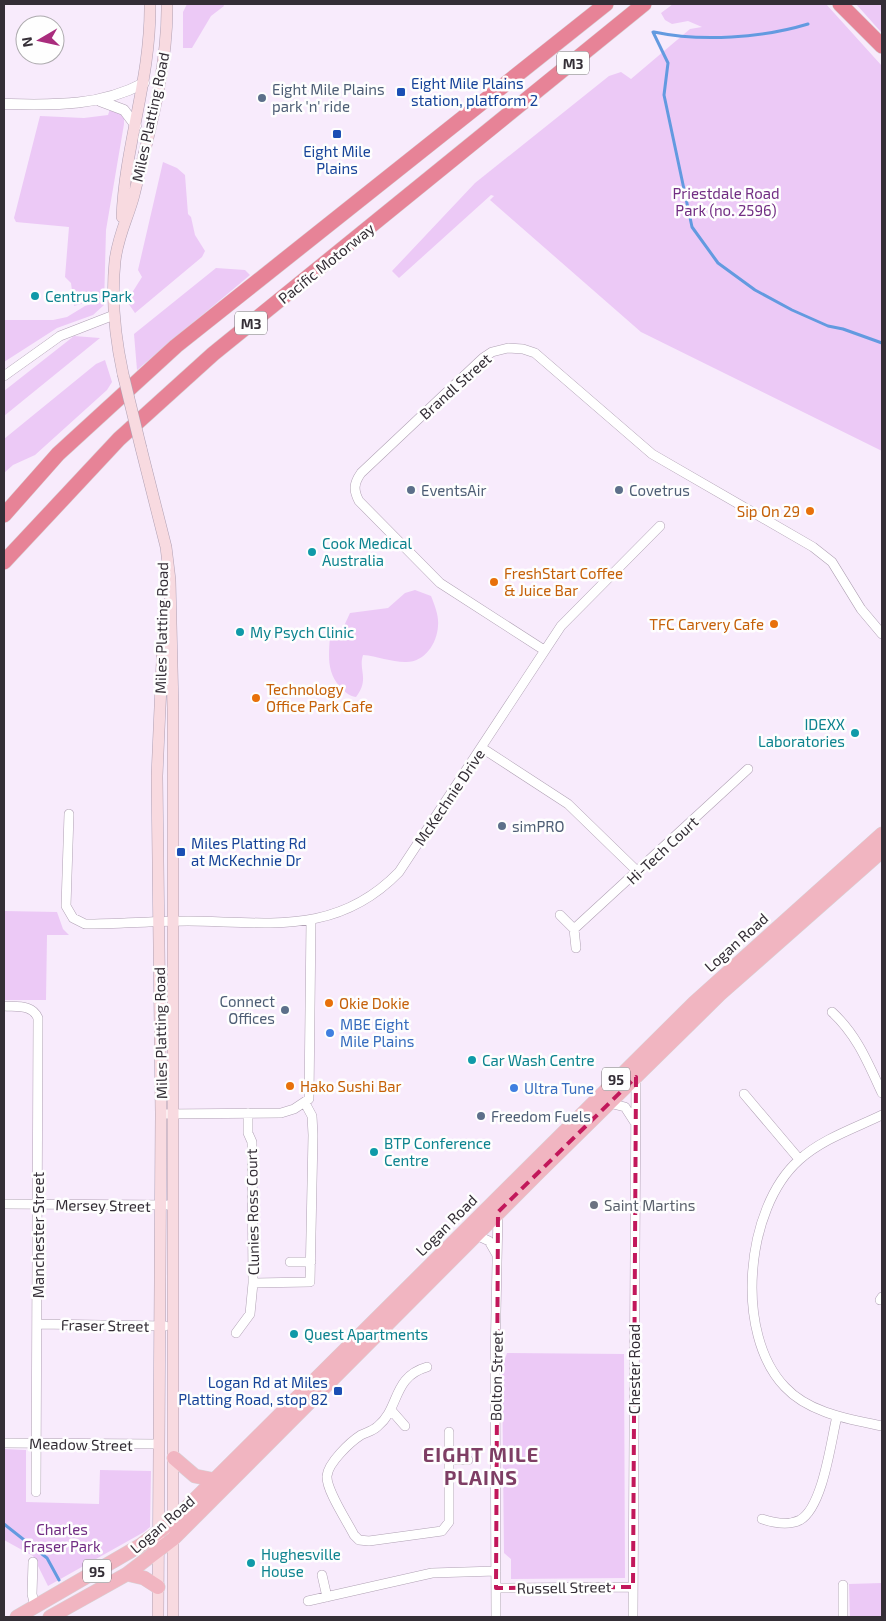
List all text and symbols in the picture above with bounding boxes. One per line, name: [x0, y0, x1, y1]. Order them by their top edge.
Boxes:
north arrow: [15, 15, 65, 65]
text: N: [17, 36, 36, 48]
street label: Miles Platting Road: [127, 51, 173, 183]
road number: M3: [557, 52, 589, 74]
place label: Eight Mile Plains station, platform 2: [411, 74, 538, 109]
place label: Eight Mile Plains park 'n' ride: [272, 80, 385, 115]
marker: Eight Mile Plains station, platform 2: [395, 86, 407, 98]
marker: Eight Mile Plains park 'n' ride: [256, 92, 268, 104]
marker: Eight Mile Plains: [331, 128, 343, 140]
place label: Eight Mile Plains: [303, 142, 371, 177]
park label: Priestdale Road Park (no. 2596): [672, 184, 780, 219]
street label: Pacific Motorway: [274, 219, 378, 307]
place label: Centrus Park: [45, 287, 133, 305]
marker: Centrus Park: [29, 290, 41, 302]
road number: M3: [235, 312, 267, 334]
street label: Brandl Street: [416, 349, 495, 423]
place label: EventsAir: [421, 481, 486, 499]
place label: Covetrus: [629, 481, 690, 499]
marker: EventsAir: [405, 484, 417, 496]
marker: Covetrus: [613, 484, 625, 496]
place label: Sip On 29: [737, 502, 800, 520]
marker: Sip On 29: [804, 505, 816, 517]
place label: Cook Medical Australia: [322, 534, 413, 569]
marker: Cook Medical Australia: [306, 546, 318, 558]
street label: Miles Platting Road: [151, 562, 171, 694]
place label: FreshStart Coffee & Juice Bar: [504, 564, 623, 599]
marker: FreshStart Coffee & Juice Bar: [488, 576, 500, 588]
place label: TFC Carvery Cafe: [649, 615, 764, 633]
marker: TFC Carvery Cafe: [768, 618, 780, 630]
place label: My Psych Clinic: [250, 623, 354, 641]
marker: My Psych Clinic: [234, 626, 246, 638]
place label: Technology Office Park Cafe: [266, 680, 373, 715]
marker: Technology Office Park Cafe: [250, 692, 262, 704]
place label: IDEXX Laboratories: [758, 715, 845, 750]
marker: IDEXX Laboratories: [849, 727, 861, 739]
street label: McKechnie Drive: [410, 745, 488, 849]
street label: Hi-Tech Court: [622, 812, 702, 888]
place label: simPRO: [512, 817, 565, 835]
marker: simPRO: [496, 820, 508, 832]
place label: Miles Platting Rd at McKechnie Dr: [191, 834, 306, 869]
marker: Miles Platting Rd at McKechnie Dr: [175, 846, 187, 858]
street label: Logan Road: [700, 909, 772, 975]
street label: Miles Platting Road: [150, 967, 170, 1099]
place label: Connect Offices: [219, 992, 275, 1027]
place label: Okie Dokie: [339, 994, 410, 1012]
marker: Okie Dokie: [323, 997, 335, 1009]
marker: Connect Offices: [279, 1004, 291, 1016]
place label: MBE Eight Mile Plains: [340, 1015, 414, 1050]
marker: MBE Eight Mile Plains: [324, 1027, 336, 1039]
place label: Car Wash Centre: [482, 1051, 595, 1069]
marker: Car Wash Centre: [466, 1054, 478, 1066]
road number: 95: [602, 1068, 630, 1090]
place label: Hako Sushi Bar: [300, 1077, 401, 1095]
place label: Ultra Tune: [524, 1079, 594, 1097]
marker: Hako Sushi Bar: [284, 1080, 296, 1092]
marker: Ultra Tune: [508, 1082, 520, 1094]
place label: Freedom Fuels: [491, 1107, 591, 1125]
marker: Freedom Fuels: [475, 1110, 487, 1122]
place label: BTP Conference Centre: [384, 1134, 491, 1169]
marker: BTP Conference Centre: [368, 1146, 380, 1158]
street label: Clunies Ross Court: [242, 1148, 262, 1275]
street label: Manchester Street: [29, 1172, 47, 1298]
street label: Logan Road: [412, 1191, 480, 1259]
street label: Mersey Street: [55, 1195, 151, 1215]
place label: Saint Martins: [604, 1196, 695, 1214]
marker: Saint Martins: [588, 1199, 600, 1211]
street label: Fraser Street: [61, 1315, 150, 1335]
street label: Chester Road: [625, 1324, 643, 1414]
place label: Quest Apartments: [304, 1325, 428, 1344]
marker: Quest Apartments: [288, 1328, 300, 1340]
street label: Bolton Street: [486, 1330, 506, 1421]
place label: Logan Rd at Miles Platting Road, stop 82: [178, 1373, 328, 1408]
marker: Logan Rd at Miles Platting Road, stop 82: [332, 1385, 344, 1397]
street label: Meadow Street: [29, 1434, 133, 1454]
district label: EIGHT MILE PLAINS: [423, 1442, 539, 1489]
street label: Logan Road: [126, 1491, 198, 1557]
park label: Charles Fraser Park: [23, 1520, 101, 1555]
place label: Hughesville House: [261, 1545, 341, 1580]
marker: Hughesville House: [245, 1557, 257, 1569]
road number: 95: [83, 1560, 111, 1582]
street label: Russell Street: [517, 1577, 612, 1597]

